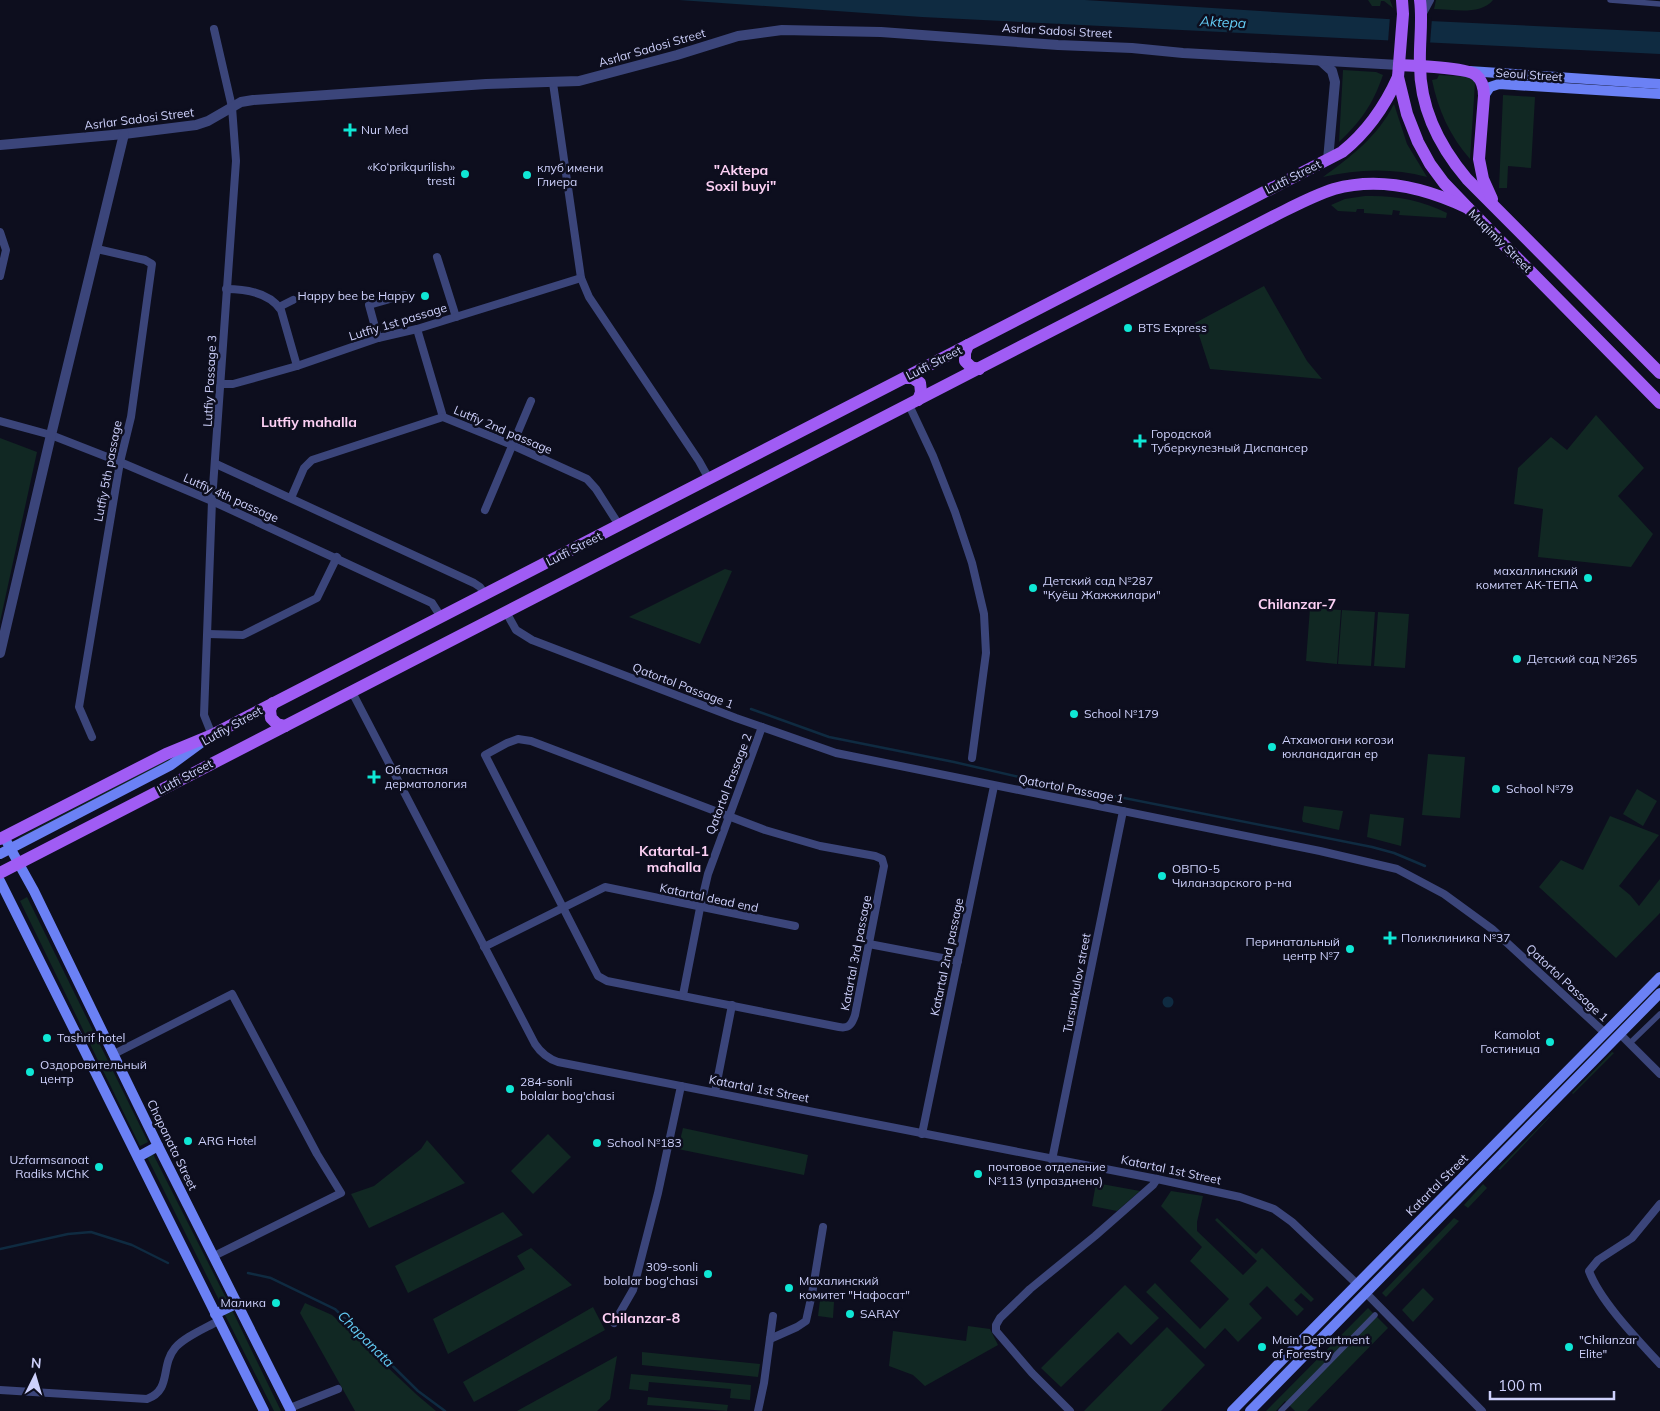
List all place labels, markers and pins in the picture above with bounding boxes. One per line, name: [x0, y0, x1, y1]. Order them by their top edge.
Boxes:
place label: Nur Med: [361, 122, 408, 137]
marker: Nur Med: [343, 123, 357, 137]
place label: «Ko‘prikqurilish» tresti: [367, 159, 456, 188]
place label: клуб имени Глиера: [537, 160, 603, 189]
marker: «Ko‘prikqurilish» tresti: [459, 168, 471, 180]
marker: клуб имени Глиера: [521, 169, 533, 181]
place label: Happy bee be Happy: [297, 288, 416, 303]
marker: Happy bee be Happy: [419, 290, 431, 302]
place label: BTS Express: [1138, 320, 1207, 335]
marker: BTS Express: [1122, 322, 1134, 334]
place label: Городской Туберкулезный Диспансер: [1151, 426, 1308, 455]
marker: Городской Туберкулезный Диспансер: [1133, 434, 1147, 448]
place label: махаллинский комитет АК-ТЕПА: [1476, 563, 1578, 592]
marker: махаллинский комитет АК-ТЕПА: [1582, 572, 1594, 584]
place label: Детский сад №287 "Куёш Жажжилари": [1043, 573, 1161, 602]
marker: Детский сад №287 "Куёш Жажжилари": [1027, 582, 1039, 594]
place label: Детский сад №265: [1527, 651, 1637, 666]
marker: Детский сад №265: [1511, 653, 1523, 665]
place label: School №179: [1084, 706, 1159, 721]
marker: School №179: [1068, 708, 1080, 720]
place label: Атхамогани когози юкланадиган ер: [1282, 732, 1394, 761]
marker: Атхамогани когози юкланадиган ер: [1266, 741, 1278, 753]
place label: Областная дерматология: [385, 762, 467, 791]
marker: Областная дерматология: [367, 770, 381, 784]
place label: School №79: [1506, 781, 1574, 796]
marker: School №79: [1490, 783, 1502, 795]
place label: ОВПО-5 Чиланзарского р-на: [1172, 861, 1292, 890]
marker: ОВПО-5 Чиланзарского р-на: [1156, 870, 1168, 882]
place label: Поликлиника №37: [1401, 930, 1511, 945]
marker: Поликлиника №37: [1383, 931, 1397, 945]
place label: Перинатальный центр №7: [1246, 934, 1340, 963]
marker: Перинатальный центр №7: [1344, 943, 1356, 955]
place label: Kamolot Гостиница: [1480, 1027, 1540, 1056]
place label: Tashrif hotel: [57, 1030, 125, 1045]
marker: Tashrif hotel: [41, 1032, 53, 1044]
marker: Kamolot Гостиница: [1544, 1036, 1556, 1048]
place label: Оздоровительный центр: [40, 1057, 147, 1086]
marker: Оздоровительный центр: [24, 1066, 36, 1078]
place label: 284-sonli bolalar bog'chasi: [520, 1074, 615, 1103]
marker: 284-sonli bolalar bog'chasi: [504, 1083, 516, 1095]
place label: ARG Hotel: [198, 1133, 256, 1148]
marker: ARG Hotel: [182, 1135, 194, 1147]
place label: School №183: [607, 1135, 682, 1150]
marker: School №183: [591, 1137, 603, 1149]
place label: Uzfarmsanoat Radiks MChK: [9, 1152, 89, 1181]
place label: почтовое отделение №113 (упразднено): [988, 1159, 1106, 1188]
marker: Uzfarmsanoat Radiks MChK: [93, 1161, 105, 1173]
marker: почтовое отделение №113 (упразднено): [972, 1168, 984, 1180]
place label: 309-sonli bolalar bog'chasi: [603, 1259, 698, 1288]
marker: 309-sonli bolalar bog'chasi: [702, 1268, 714, 1280]
place label: Махалинский комитет "Нафосат": [799, 1273, 910, 1302]
marker: Махалинский комитет "Нафосат": [783, 1282, 795, 1294]
place label: Малика: [220, 1295, 266, 1310]
marker: Малика: [270, 1297, 282, 1309]
place label: SARAY: [860, 1306, 900, 1321]
marker: SARAY: [844, 1308, 856, 1320]
place label: Main Department of Forestry: [1272, 1332, 1370, 1361]
place label: "Chilanzar Elite": [1579, 1332, 1637, 1361]
marker: Main Department of Forestry: [1256, 1341, 1268, 1353]
marker: "Chilanzar Elite": [1563, 1341, 1575, 1353]

